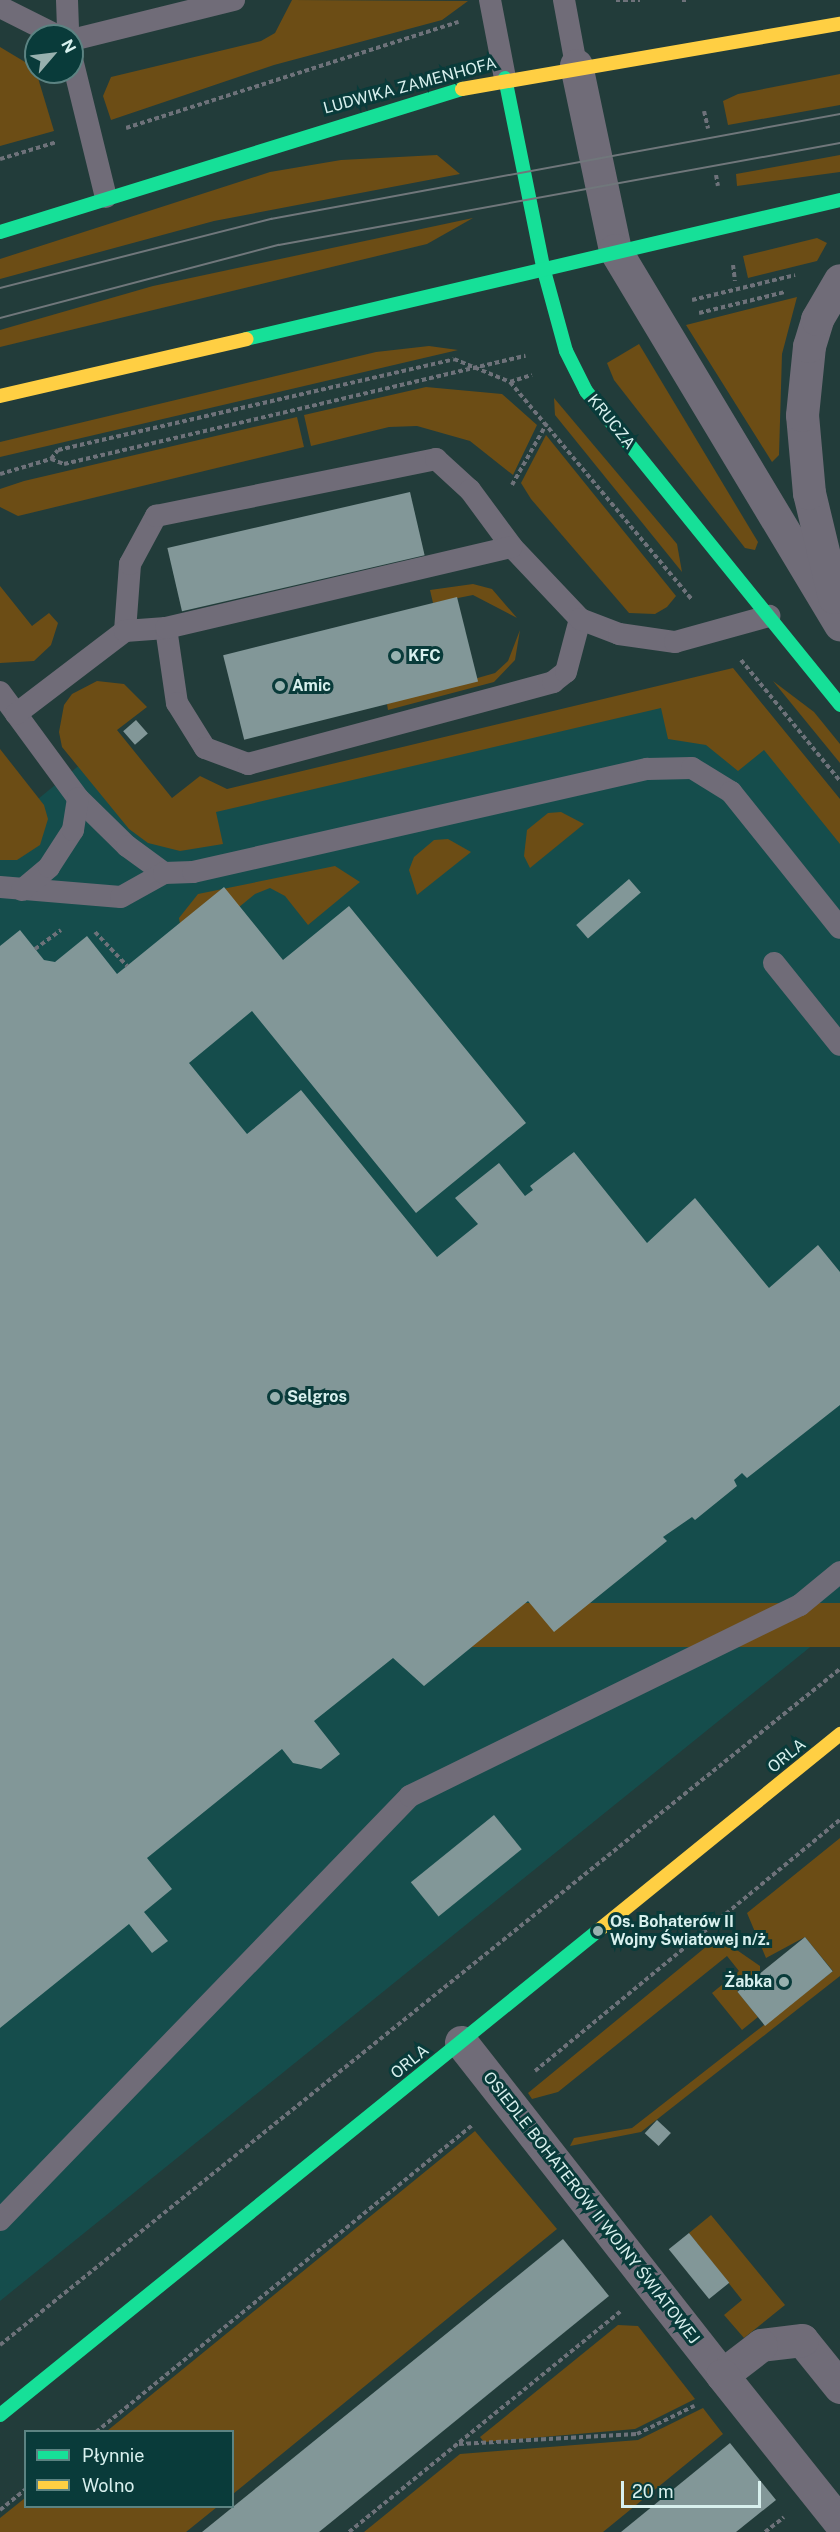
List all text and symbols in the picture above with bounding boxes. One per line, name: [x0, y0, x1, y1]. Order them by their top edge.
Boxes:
north arrow: [24, 24, 84, 84]
text: N: [57, 36, 80, 56]
street label: LUDWIKA ZAMENHOFA: [321, 54, 499, 118]
street label: KRUCZA: [583, 391, 639, 453]
place label: KFC: [408, 646, 441, 666]
marker: KFC: [389, 649, 403, 663]
place label: Amic: [292, 676, 331, 696]
marker: Amic: [273, 679, 287, 693]
place label: Selgros: [287, 1387, 347, 1407]
marker: Selgros: [268, 1390, 282, 1404]
street label: ORLA: [764, 1735, 810, 1777]
place label: Os. Bohaterów II Wojny Światowej n/ż.: [610, 1912, 770, 1950]
marker: Os. Bohaterów II Wojny Światowej n/ż.: [591, 1924, 605, 1938]
place label: Żabka: [724, 1972, 772, 1992]
marker: Żabka: [777, 1975, 791, 1989]
street label: ORLA: [387, 2041, 433, 2083]
street label: OSIEDLE BOHATERÓW II WOJNY ŚWIATOWEJ: [479, 2068, 703, 2348]
legend: [24, 2430, 234, 2508]
text: Płynnie: [82, 2445, 145, 2466]
scale bar: [624, 2469, 764, 2507]
text: Wolno: [82, 2475, 134, 2496]
text: 20 m: [632, 2481, 674, 2502]

